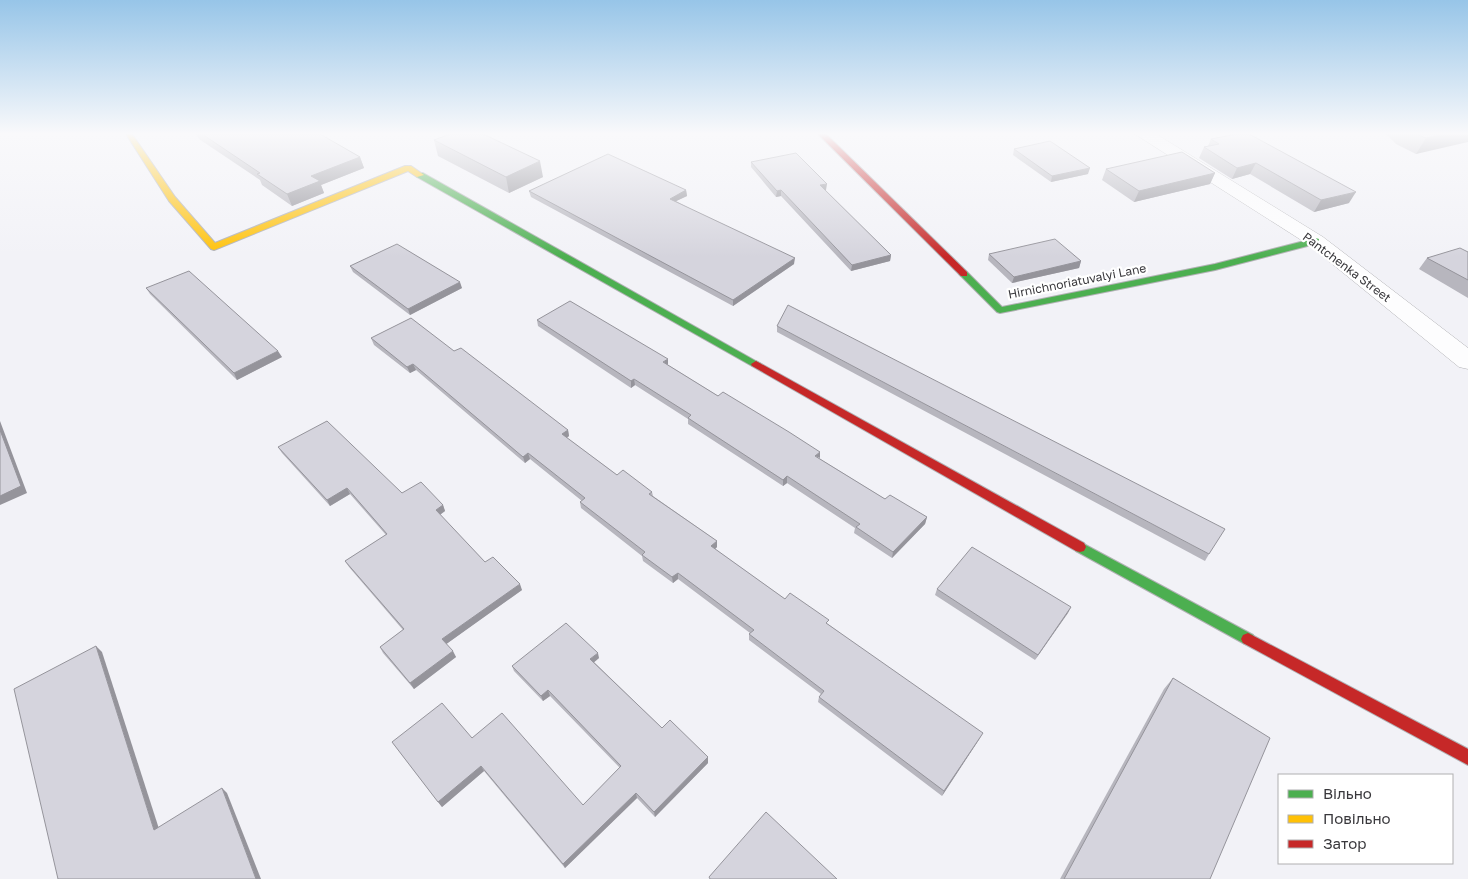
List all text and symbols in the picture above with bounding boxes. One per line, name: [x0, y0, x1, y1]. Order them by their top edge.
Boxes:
street label: Pantchenka Street: [1300, 229, 1394, 305]
street label: Hirnichnoriatuvalyi Lane: [1007, 260, 1147, 302]
legend: [1278, 774, 1453, 864]
text: Вільно: [1323, 784, 1372, 802]
text: Повільно: [1323, 809, 1391, 827]
text: Затор: [1323, 834, 1366, 852]

